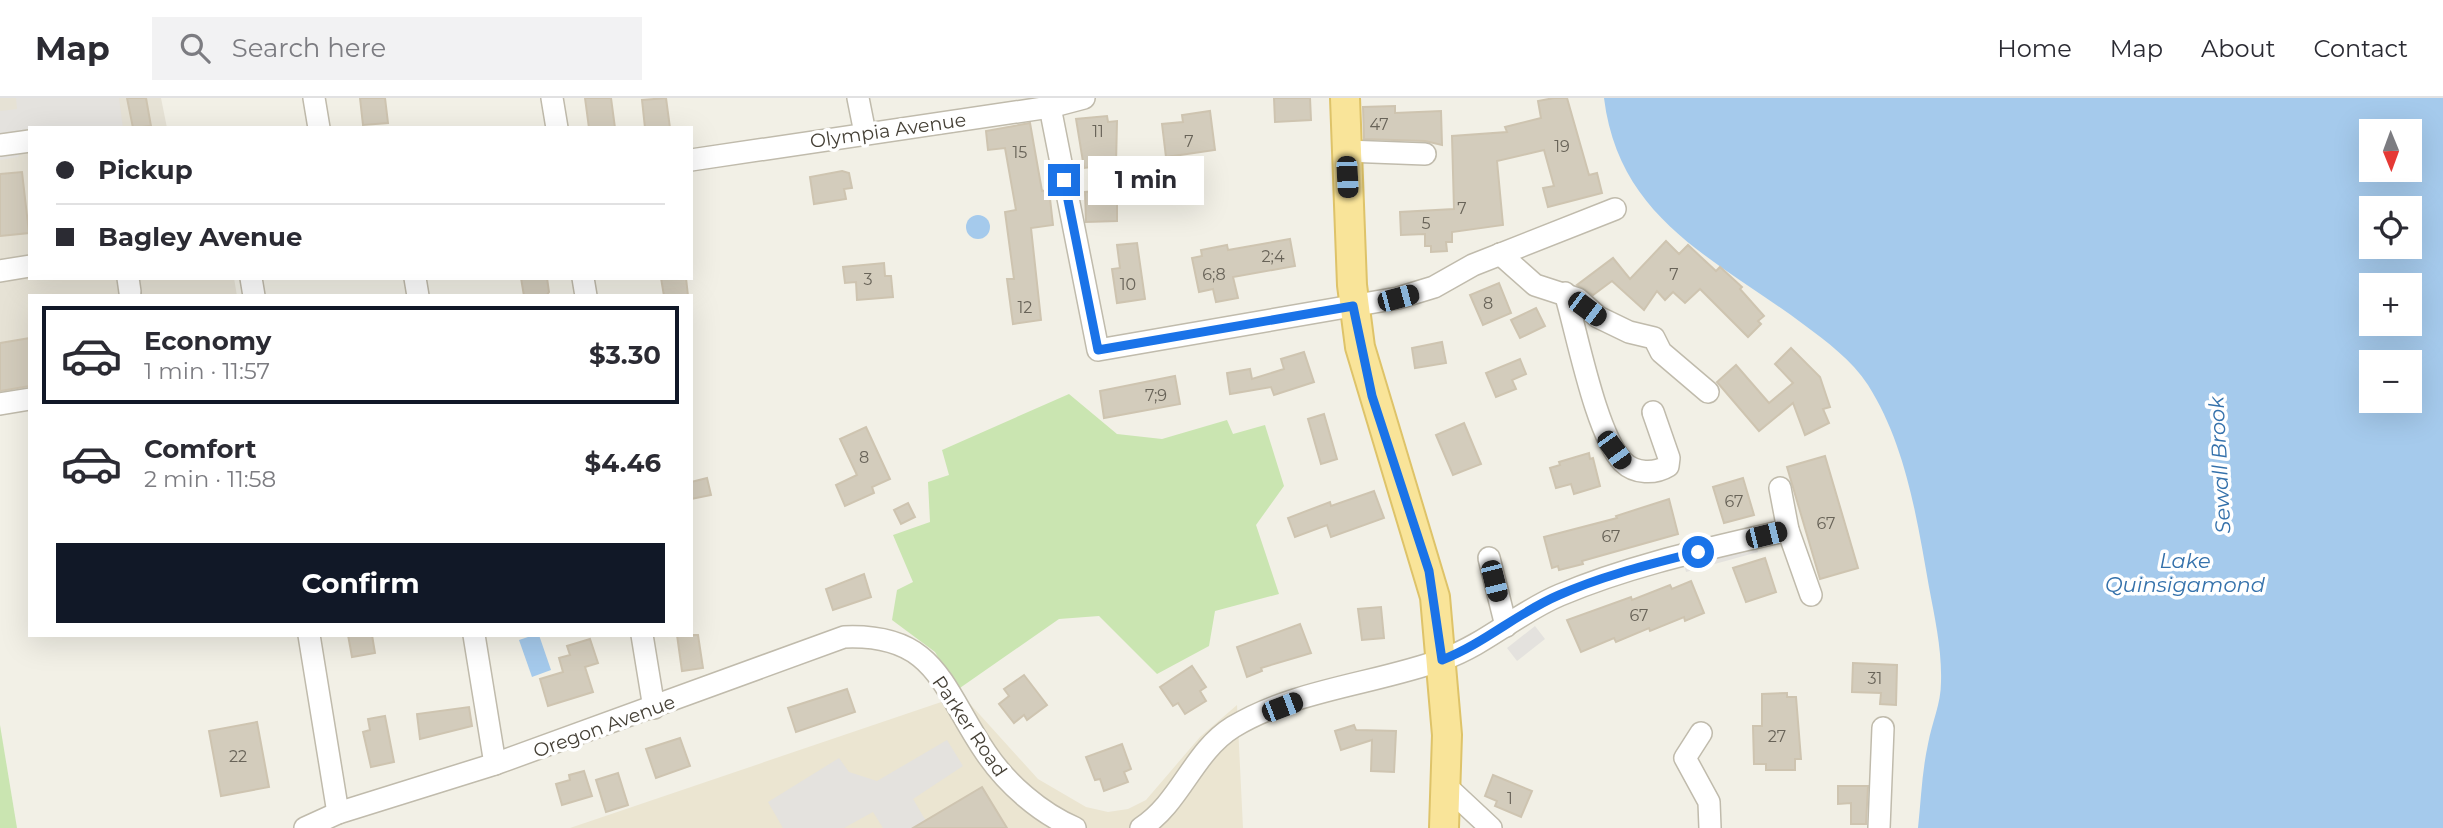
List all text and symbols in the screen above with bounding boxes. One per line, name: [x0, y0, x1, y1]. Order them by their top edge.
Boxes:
search box: [152, 17, 642, 80]
text: Map: [35, 28, 110, 68]
icon: search: [176, 29, 214, 67]
text: Search here: [232, 32, 386, 64]
text: Home: [1997, 34, 2072, 63]
text: Map: [2110, 34, 2163, 63]
text: About: [2201, 34, 2275, 63]
text: Contact: [2313, 34, 2408, 63]
street label: Olympia Avenue: [809, 108, 968, 153]
house number: 47: [1369, 115, 1389, 134]
north arrow: [2359, 119, 2422, 182]
map controls: [2359, 119, 2422, 413]
house number: 11: [1092, 122, 1104, 141]
house number: 7: [1184, 132, 1194, 151]
house number: 19: [1554, 137, 1570, 156]
house number: 15: [1013, 143, 1027, 162]
text: Pickup: [98, 154, 193, 186]
callout: 1 min: [1088, 155, 1204, 204]
car: [1336, 155, 1359, 199]
route end: [1048, 164, 1080, 196]
text: 1 min: [1115, 166, 1177, 194]
button: locate: [2359, 196, 2422, 259]
house number: 7: [1457, 199, 1467, 218]
house number: 5: [1421, 214, 1431, 233]
text: Bagley Avenue: [98, 221, 302, 253]
house number: 2;4: [1261, 247, 1285, 266]
house number: 6;8: [1202, 265, 1226, 284]
house number: 7: [1669, 265, 1679, 284]
house number: 3: [863, 270, 873, 289]
button: +: [2359, 273, 2422, 336]
house number: 10: [1120, 275, 1136, 294]
car: [1375, 282, 1422, 314]
car: [1564, 288, 1611, 330]
house number: 8: [1483, 294, 1493, 313]
house number: 12: [1018, 298, 1032, 317]
icon: car: [60, 324, 123, 387]
text: Economy: [144, 325, 271, 357]
text: $3.30: [589, 339, 661, 371]
button: −: [2359, 350, 2422, 413]
text: 1 min · 11:57: [144, 357, 270, 385]
house number: 7;9: [1145, 386, 1167, 405]
water label: Sewall Brook: [2203, 394, 2236, 534]
car: [1594, 427, 1635, 473]
icon: car: [60, 432, 123, 495]
text: Comfort: [144, 433, 256, 465]
text: $4.46: [584, 447, 661, 479]
house number: 8: [859, 448, 869, 467]
text: 2 min · 11:58: [144, 465, 276, 493]
house number: 67: [1724, 492, 1744, 511]
house number: 67: [1816, 514, 1836, 533]
car: [1744, 520, 1789, 550]
house number: 67: [1601, 527, 1621, 546]
route start: [1682, 536, 1714, 568]
button: Confirm: [56, 543, 665, 623]
water label: Lake Quinsigamond: [2105, 548, 2266, 597]
car: [1479, 558, 1510, 604]
house number: 67: [1629, 606, 1649, 625]
house number: 31: [1868, 669, 1882, 688]
street label: Parker Road: [927, 671, 1012, 781]
street label: Oregon Avenue: [530, 690, 678, 763]
car: [1259, 690, 1306, 724]
house number: 27: [1768, 727, 1786, 746]
house number: 22: [229, 747, 247, 766]
house number: 1: [1507, 789, 1513, 808]

